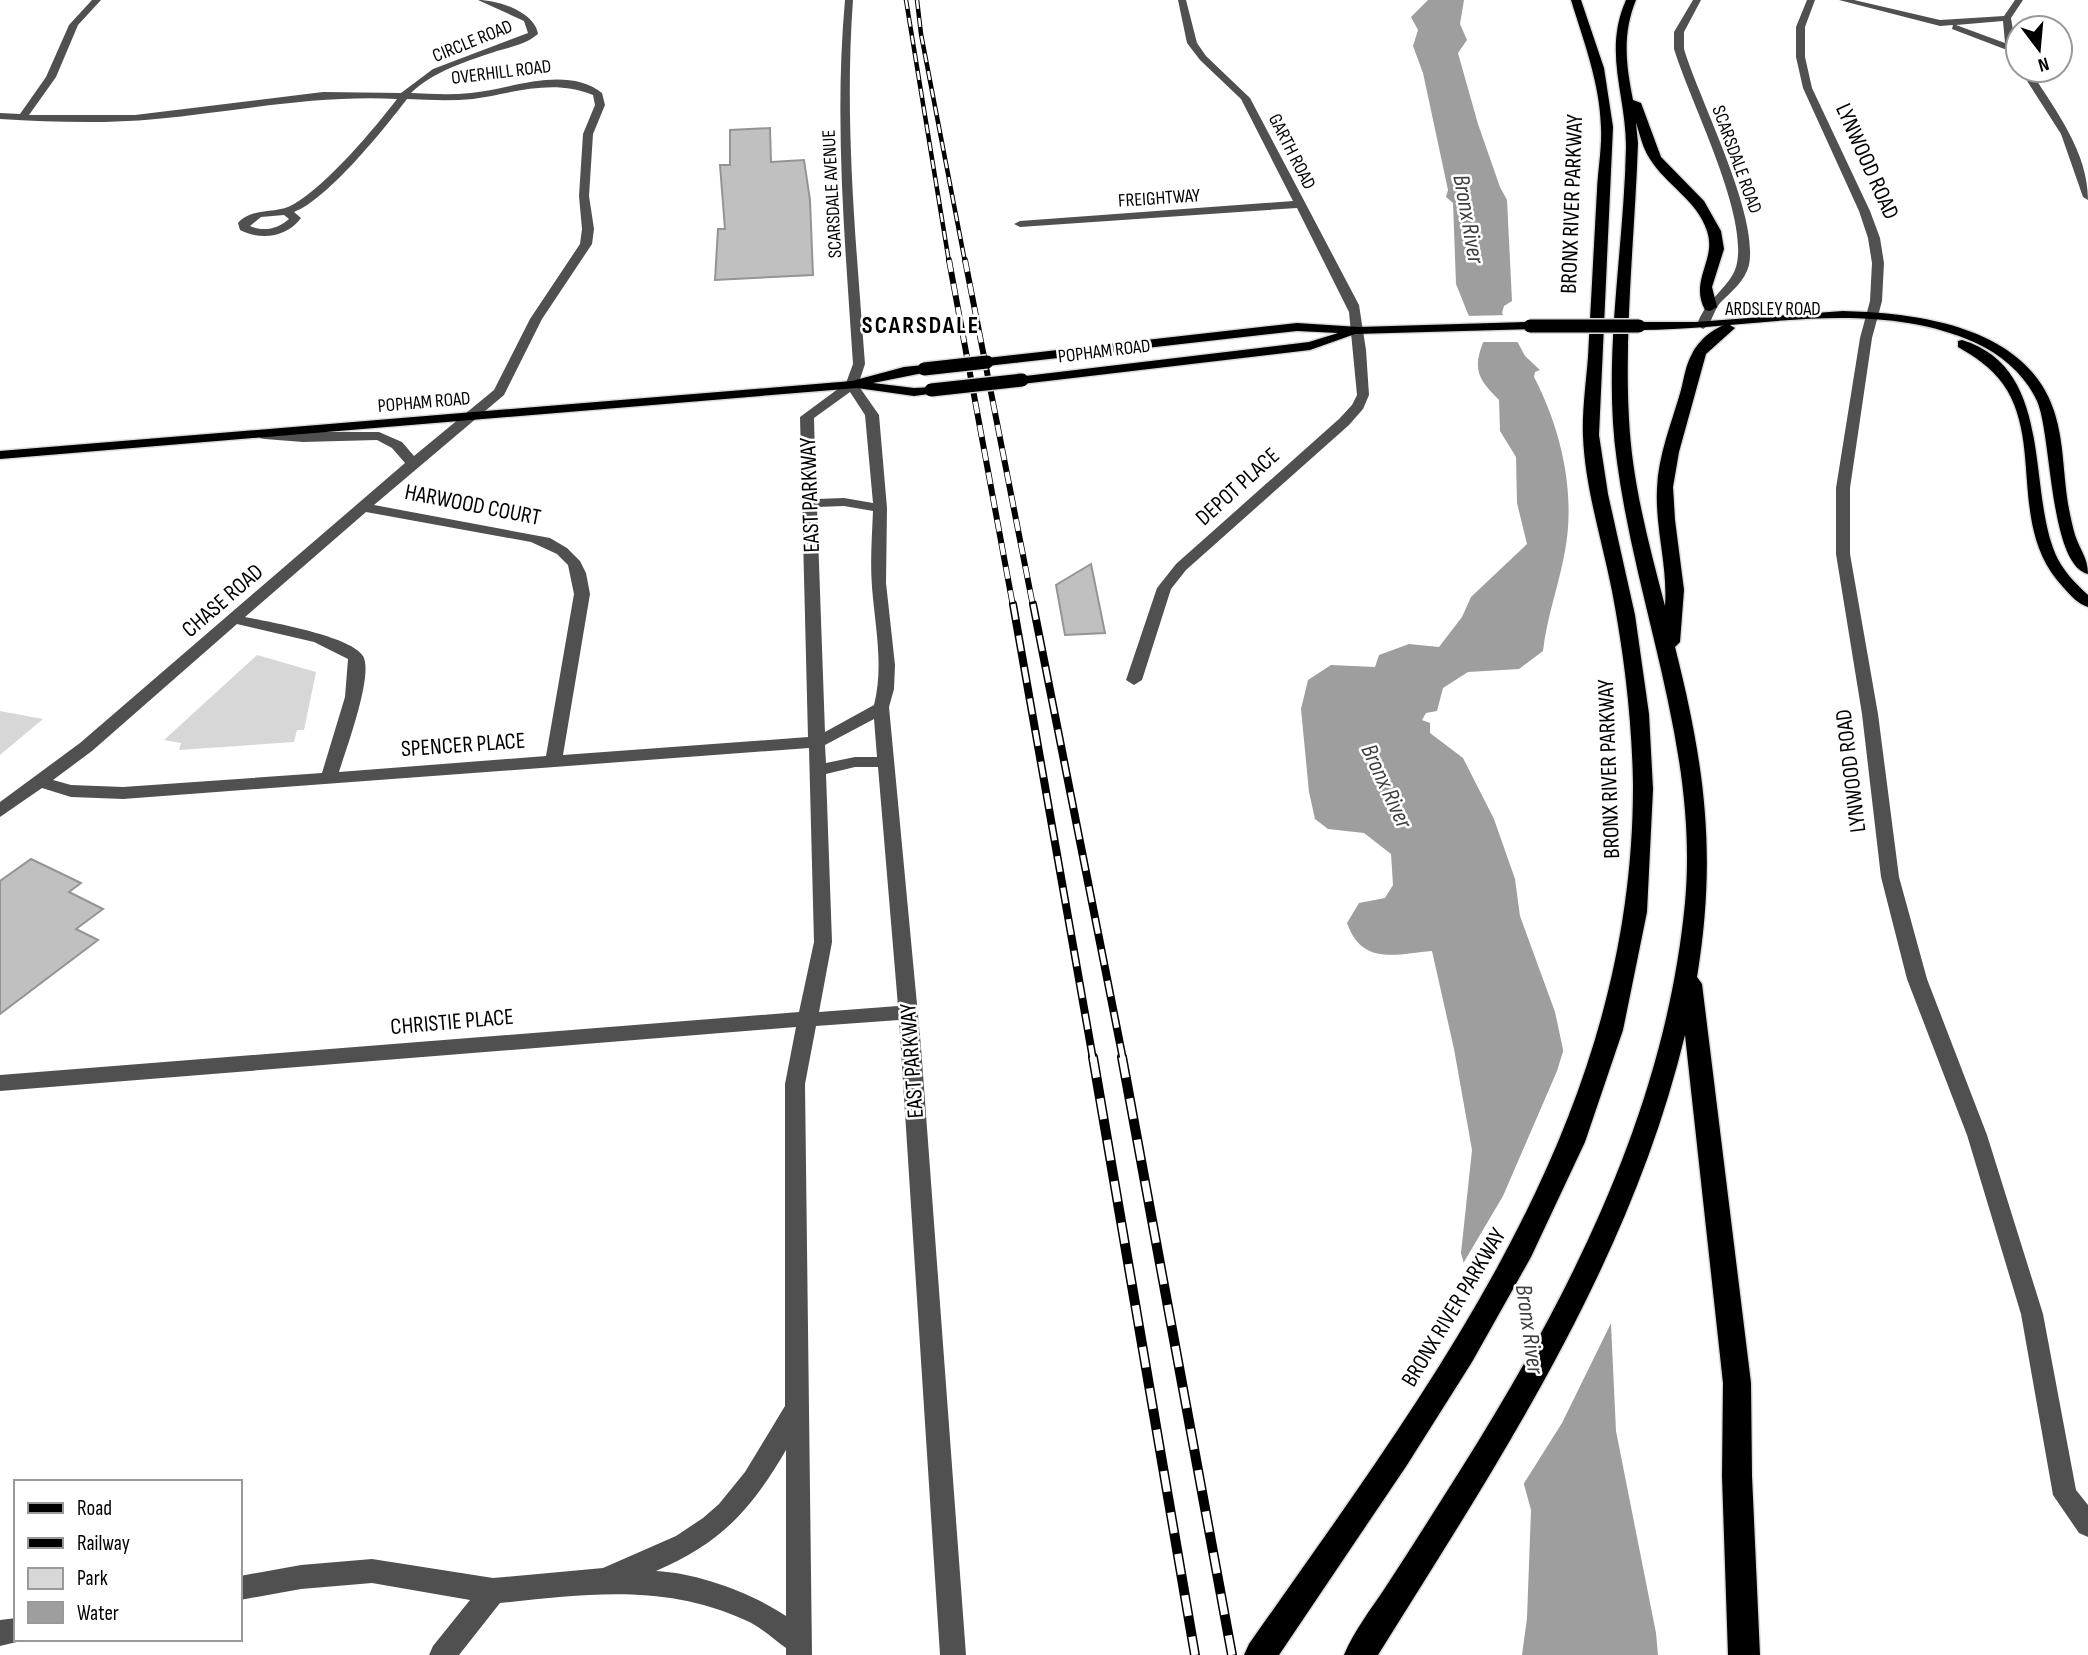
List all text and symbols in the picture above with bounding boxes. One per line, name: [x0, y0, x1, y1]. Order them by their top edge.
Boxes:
north arrow: [2004, 14, 2074, 84]
street label: CIRCLE ROAD: [429, 15, 516, 68]
text: N: [2035, 51, 2051, 76]
street label: OVERHILL ROAD: [450, 55, 552, 90]
street label: LYNWOOD ROAD: [1829, 99, 1905, 224]
street label: SCARSDALE ROAD: [1706, 103, 1767, 216]
street label: GARTH ROAD: [1263, 110, 1321, 193]
street label: BRONX RIVER PARKWAY: [1555, 113, 1589, 294]
street label: SCARSDALE AVENUE: [818, 129, 847, 259]
water label: Bronx River: [1446, 173, 1491, 267]
street label: FREIGHTWAY: [1117, 184, 1201, 213]
street label: ARDSLEY ROAD: [1724, 298, 1821, 321]
district label: SCARSDALE: [862, 311, 980, 340]
street label: POPHAM ROAD: [1057, 334, 1152, 369]
street label: POPHAM ROAD: [377, 387, 471, 418]
street label: EAST PARKWAY: [794, 437, 826, 553]
street label: DEPOT PLACE: [1190, 442, 1285, 532]
street label: HARWOOD COURT: [402, 478, 543, 532]
street label: CHASE ROAD: [176, 558, 269, 644]
street label: BRONX RIVER PARKWAY: [1592, 678, 1626, 859]
street label: LYNWOOD ROAD: [1830, 708, 1872, 834]
street label: SPENCER PLACE: [400, 727, 526, 763]
water label: Bronx River: [1355, 740, 1419, 834]
street label: EAST PARKWAY: [894, 1002, 930, 1119]
street label: CHRISTIE PLACE: [389, 1003, 515, 1041]
street label: BRONX RIVER PARKWAY: [1396, 1223, 1512, 1392]
water label: Bronx River: [1509, 1283, 1550, 1377]
legend: [14, 1480, 242, 1641]
text: Road: [77, 1496, 112, 1521]
text: Railway: [77, 1531, 130, 1556]
text: Park: [77, 1566, 108, 1591]
text: Water: [77, 1601, 119, 1626]

